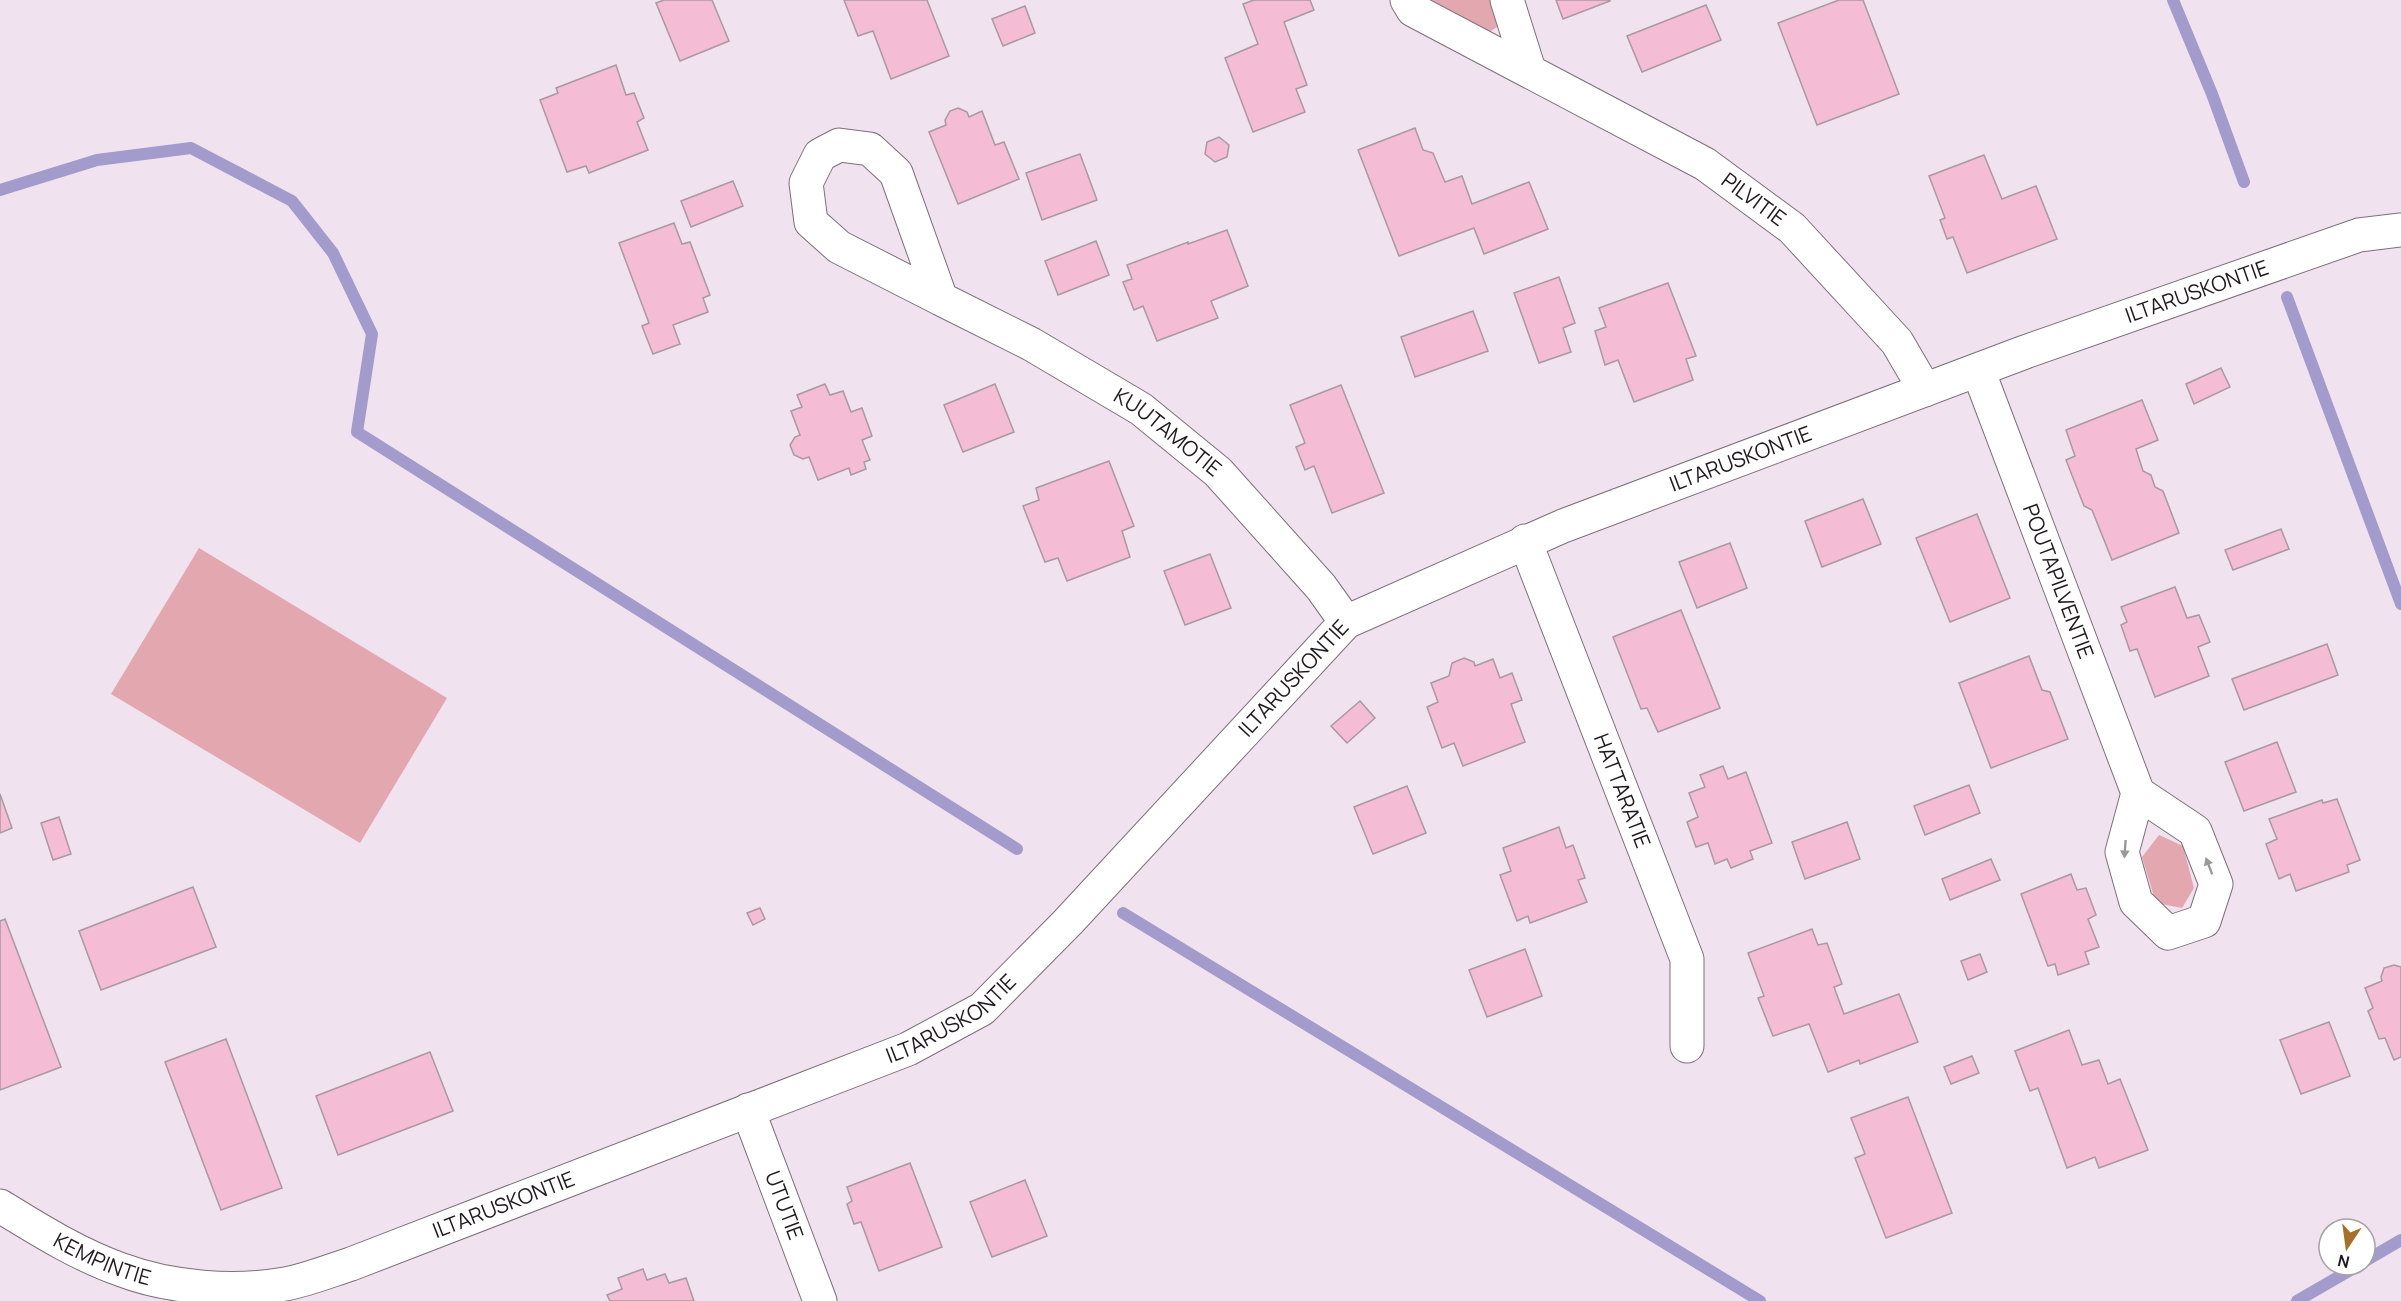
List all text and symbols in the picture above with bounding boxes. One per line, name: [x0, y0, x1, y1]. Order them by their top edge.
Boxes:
street label: PILVITIE: [1716, 166, 1792, 232]
street label: ILTARUSKONTIE: [2121, 253, 2272, 329]
street label: KUUTAMOTIE: [1109, 381, 1228, 482]
street label: ILTARUSKONTIE: [1665, 419, 1815, 498]
street label: POUTAPILVENTIE: [2017, 500, 2101, 662]
street label: ILTARUSKONTIE: [1232, 613, 1354, 742]
street label: HATTARATIE: [1588, 729, 1658, 852]
one-way arrow: [2120, 840, 2130, 859]
one-way arrow: [2204, 857, 2213, 875]
street label: ILTARUSKONTIE: [882, 968, 1022, 1069]
street label: ILTARUSKONTIE: [428, 1164, 578, 1244]
street label: UTUTIE: [759, 1167, 811, 1243]
north arrow: [2317, 1217, 2377, 1277]
street label: KEMPINTIE: [49, 1226, 154, 1291]
text: N: [2336, 1250, 2352, 1274]

